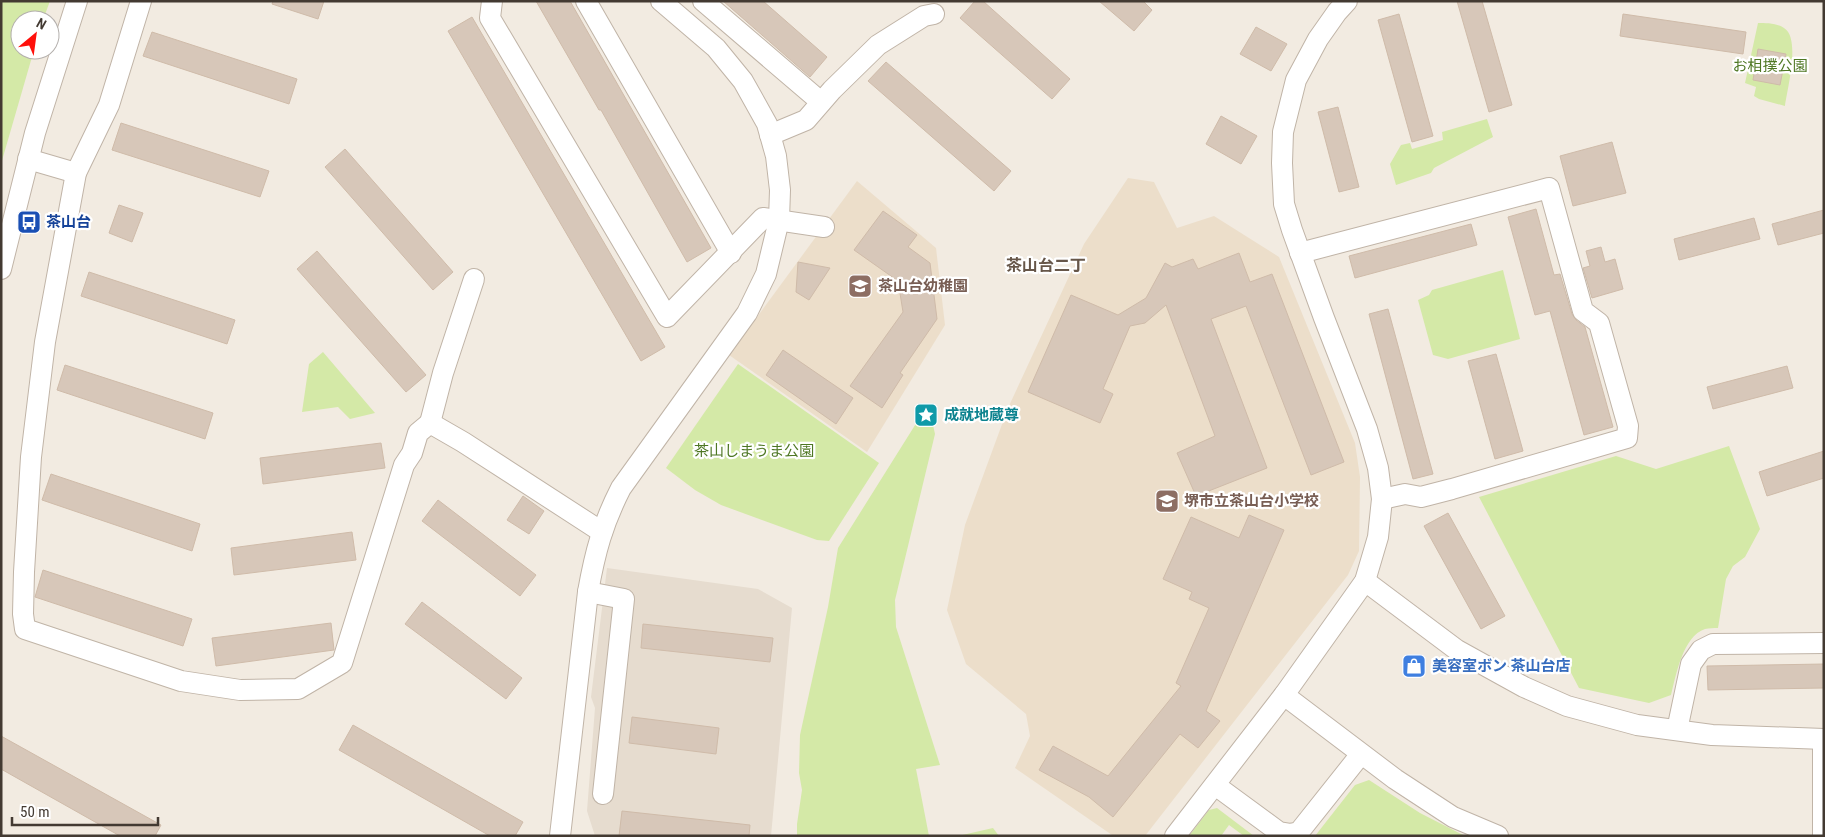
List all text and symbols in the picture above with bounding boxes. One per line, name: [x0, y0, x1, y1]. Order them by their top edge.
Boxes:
north arrow: [10, 10, 60, 60]
text: N: [34, 15, 49, 33]
park label: お相撲公園: [1732, 57, 1808, 75]
bus stop icon: 茶山台: [16, 209, 42, 235]
place label: 茶山台: [46, 213, 91, 231]
district label: 茶山台二丁: [1006, 256, 1086, 275]
school or university icon: 茶山台幼稚園: [847, 273, 873, 299]
place label: 茶山台幼稚園: [878, 277, 968, 295]
place icon: 成就地蔵尊: [913, 402, 939, 428]
place label: 成就地蔵尊: [944, 406, 1019, 424]
park label: 茶山しまうま公園: [694, 442, 814, 460]
school or university icon: 堺市立茶山台小学校: [1154, 488, 1180, 514]
place label: 堺市立茶山台小学校: [1184, 492, 1319, 510]
shop icon: 美容室ボン 茶山台店: [1401, 653, 1427, 679]
place label: 美容室ボン 茶山台店: [1432, 657, 1570, 675]
scale bar: [12, 794, 159, 826]
text: 50 m: [20, 803, 50, 821]

